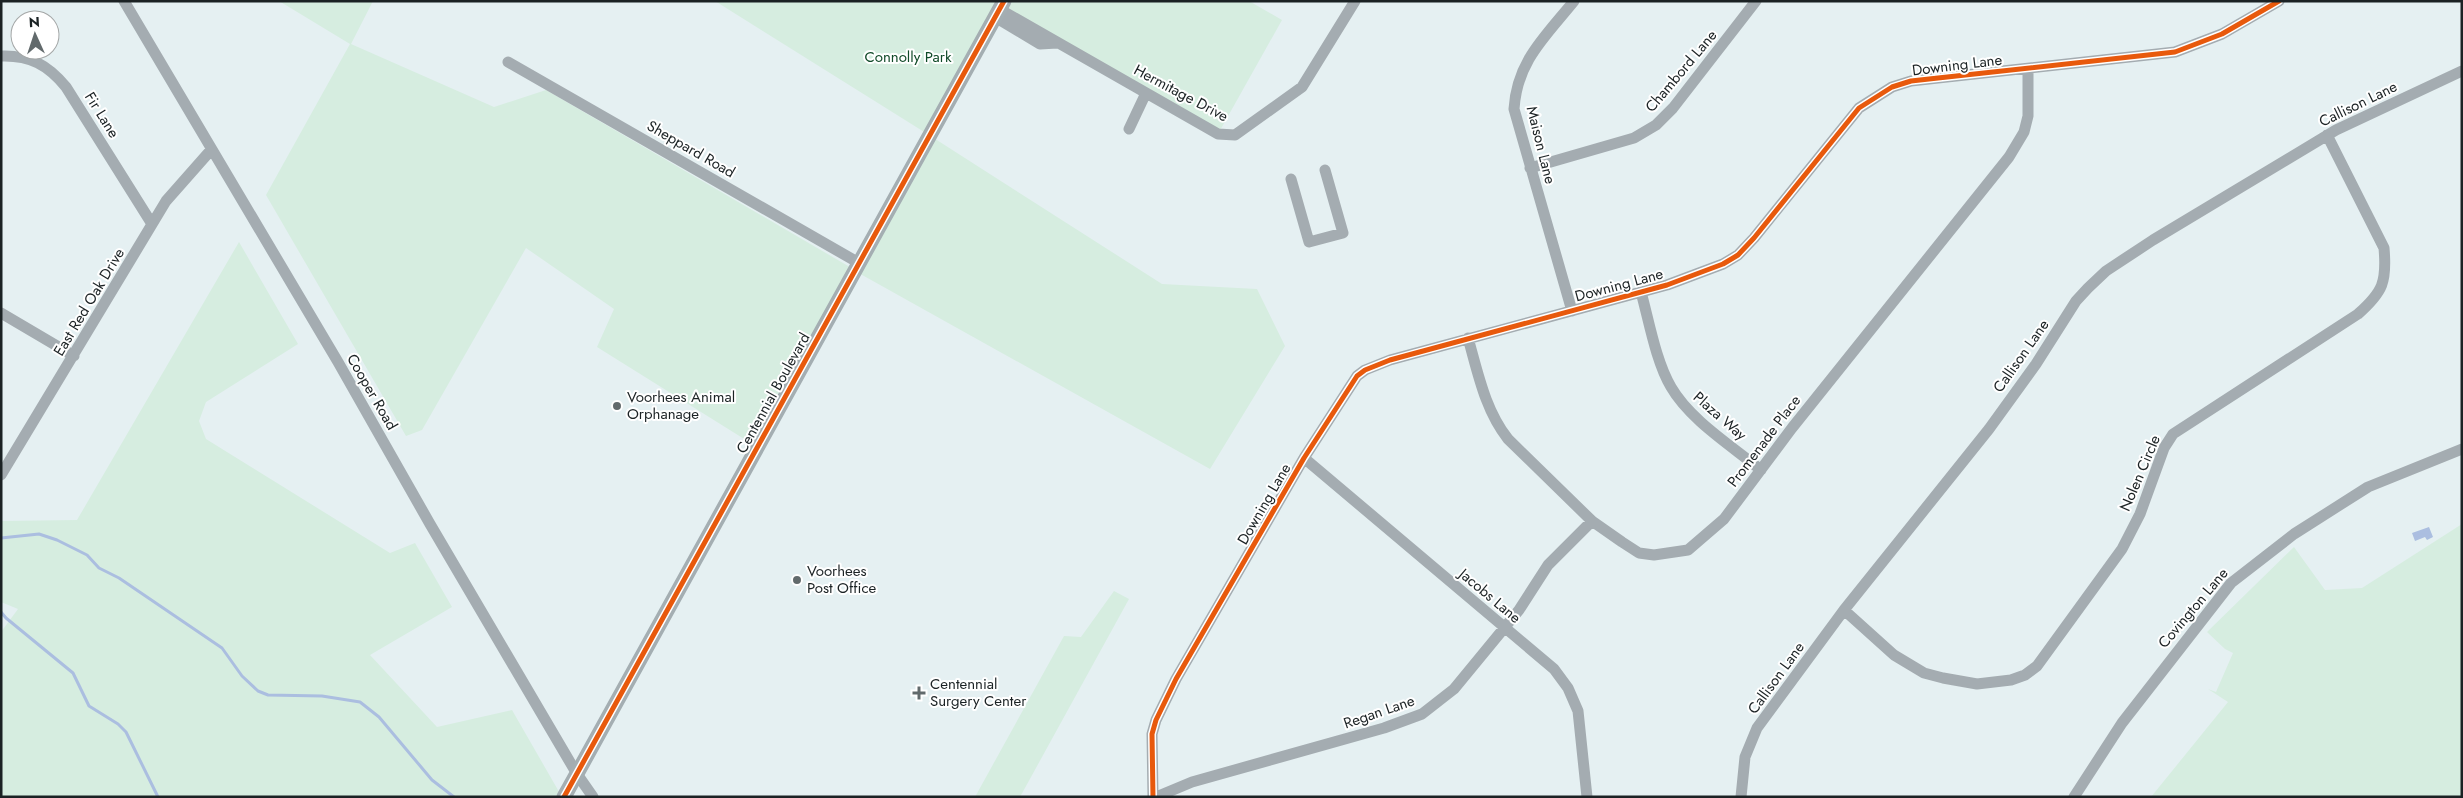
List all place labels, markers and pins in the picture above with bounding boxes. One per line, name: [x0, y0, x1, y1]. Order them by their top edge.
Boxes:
place label: Voorhees Animal Orphanage: [627, 386, 735, 425]
marker: Voorhees Animal Orphanage: [611, 400, 623, 412]
place label: Voorhees Post Office: [807, 560, 877, 599]
marker: Voorhees Post Office: [791, 574, 803, 586]
place label: Centennial Surgery Center: [930, 673, 1027, 712]
marker: Centennial Surgery Center: [912, 686, 926, 700]

